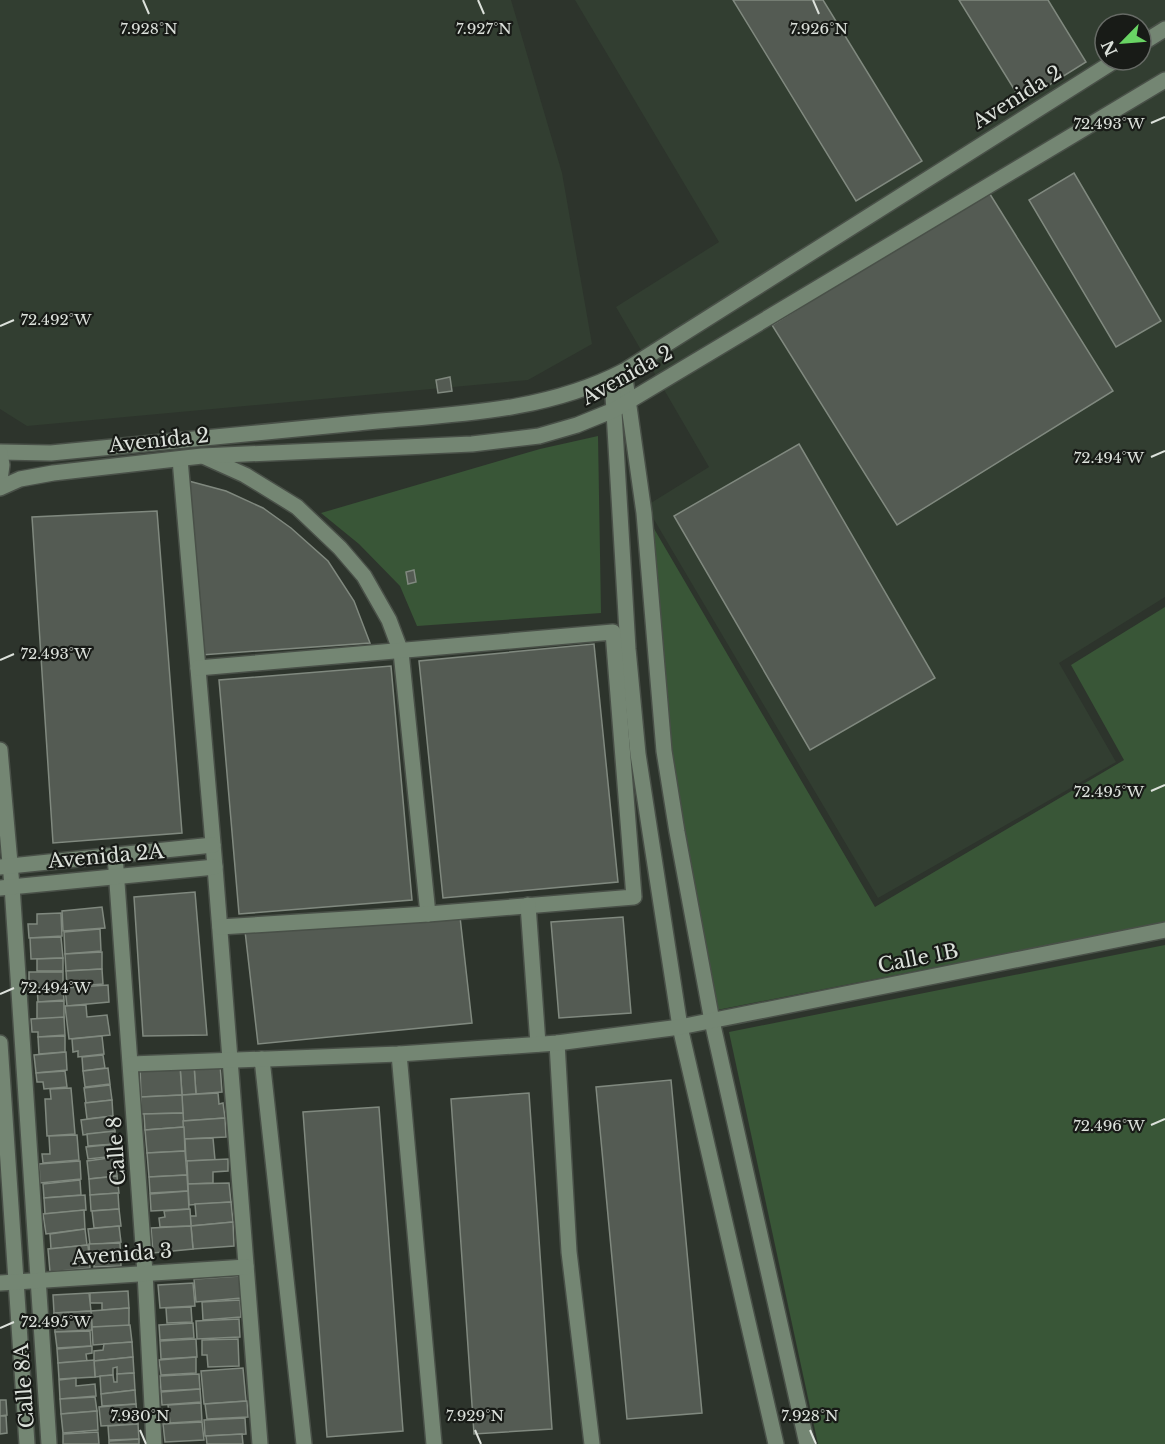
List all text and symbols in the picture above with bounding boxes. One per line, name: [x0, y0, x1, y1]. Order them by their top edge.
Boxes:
north arrow: [1093, 12, 1153, 72]
text: 7.928°N: [120, 19, 178, 38]
text: 7.927°N: [456, 19, 512, 38]
text: 7.926°N: [790, 19, 848, 38]
text: N: [1097, 37, 1122, 59]
street label: Avenida 2: [967, 60, 1066, 134]
text: 72.493°W: [1073, 114, 1145, 133]
text: 72.492°W: [20, 310, 92, 329]
street label: Avenida 2: [576, 340, 677, 410]
street label: Avenida 2: [107, 423, 210, 457]
text: 72.494°W: [1074, 448, 1145, 467]
text: 72.493°W: [20, 644, 92, 663]
text: 72.495°W: [1074, 782, 1145, 801]
street label: Avenida 2A: [46, 839, 165, 873]
street label: Calle 1B: [876, 938, 960, 978]
text: 72.494°W: [21, 978, 92, 997]
street label: Calle 8: [102, 1116, 130, 1186]
text: 72.496°W: [1073, 1116, 1145, 1135]
street label: Avenida 3: [70, 1239, 173, 1270]
text: 72.495°W: [21, 1312, 92, 1331]
street label: Calle 8A: [9, 1342, 39, 1429]
text: 7.930°N: [111, 1406, 169, 1425]
text: 7.929°N: [446, 1406, 504, 1425]
text: 7.928°N: [781, 1406, 839, 1425]

